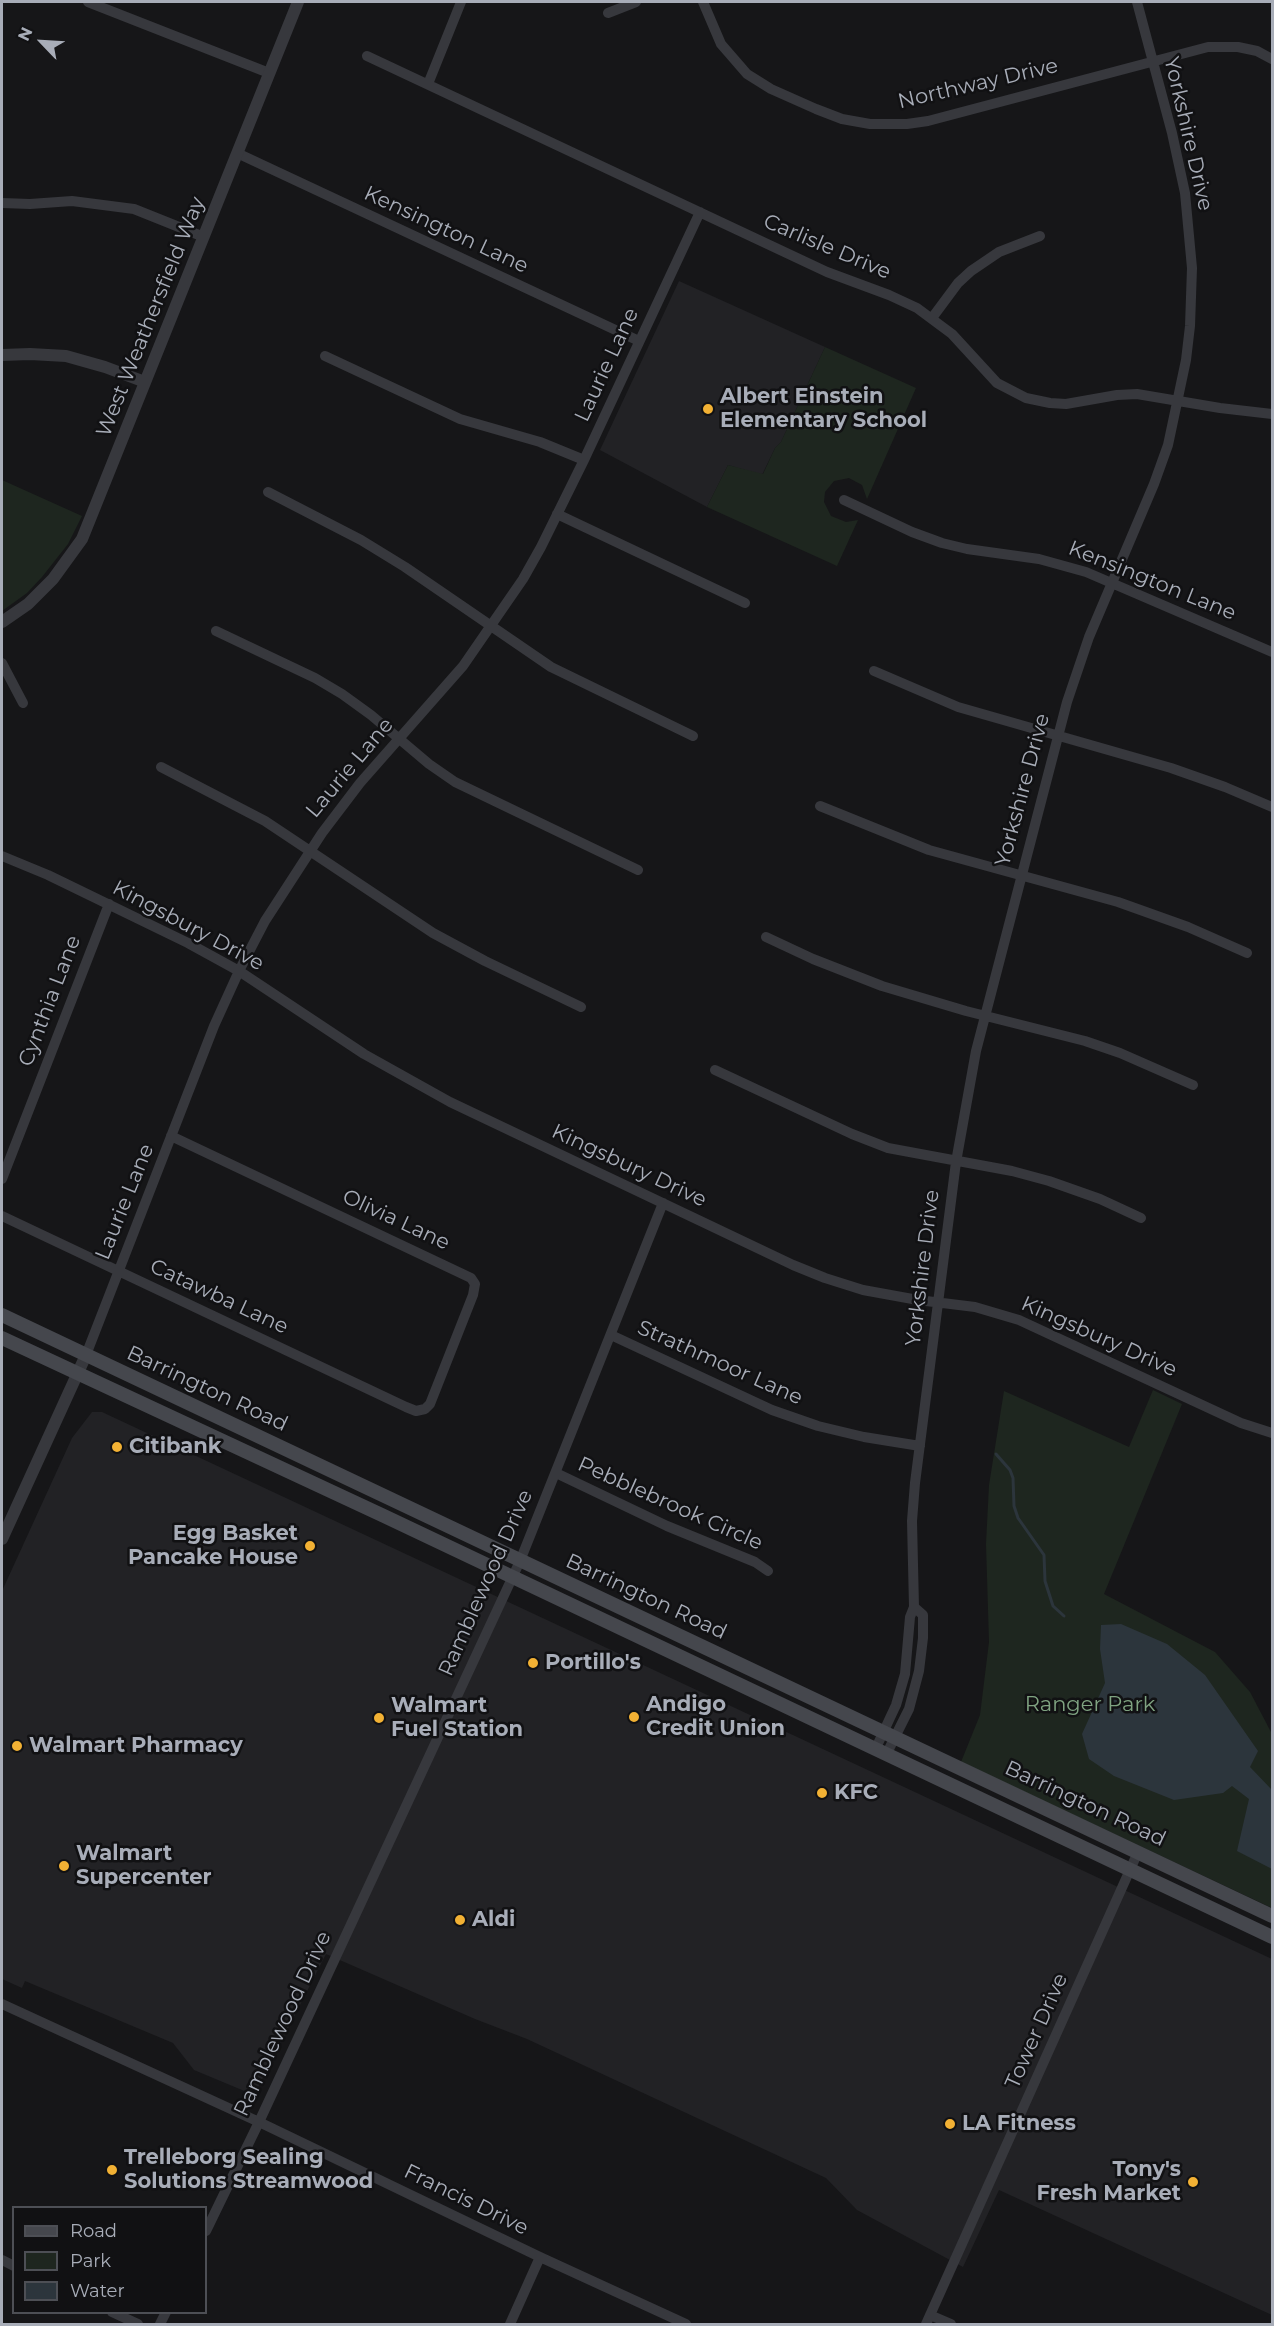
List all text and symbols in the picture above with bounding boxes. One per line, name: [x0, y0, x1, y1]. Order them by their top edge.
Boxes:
north arrow: [12, 12, 72, 72]
text: N: [14, 24, 37, 44]
street label: Northway Drive: [896, 53, 1060, 115]
street label: Yorkshire Drive: [1158, 55, 1218, 213]
street label: Kensington Lane: [360, 181, 532, 279]
street label: West Weathersfield Way: [91, 193, 211, 441]
street label: Carlisle Drive: [760, 209, 894, 285]
street label: Laurie Lane: [570, 304, 644, 426]
place label: Albert Einstein Elementary School: [720, 384, 927, 434]
marker: Albert Einstein Elementary School: [701, 402, 715, 416]
street label: Kensington Lane: [1065, 536, 1239, 626]
street label: Yorkshire Drive: [990, 711, 1056, 869]
street label: Laurie Lane: [301, 713, 399, 823]
street label: Kingsbury Drive: [108, 875, 268, 977]
street label: Cynthia Lane: [13, 932, 87, 1070]
street label: Kingsbury Drive: [548, 1119, 710, 1213]
street label: Laurie Lane: [90, 1140, 160, 1264]
street label: Olivia Lane: [338, 1184, 454, 1256]
street label: Yorkshire Drive: [901, 1188, 945, 1348]
street label: Catawba Lane: [146, 1254, 292, 1340]
street label: Kingsbury Drive: [1017, 1291, 1181, 1383]
street label: Strathmoor Lane: [633, 1315, 807, 1411]
street label: Barrington Road: [122, 1341, 292, 1437]
place label: Citibank: [129, 1434, 222, 1460]
marker: Citibank: [110, 1440, 124, 1454]
street label: Pebblebrook Circle: [574, 1452, 766, 1556]
street label: Ramblewood Drive: [434, 1486, 538, 1680]
place label: Egg Basket Pancake House: [128, 1521, 298, 1571]
marker: Egg Basket Pancake House: [303, 1539, 317, 1553]
street label: Barrington Road: [561, 1549, 731, 1645]
place label: Portillo's: [545, 1650, 641, 1676]
marker: Portillo's: [526, 1656, 540, 1670]
place label: Andigo Credit Union: [646, 1692, 785, 1742]
park label: Ranger Park: [1025, 1692, 1155, 1718]
place label: Walmart Fuel Station: [391, 1693, 523, 1743]
marker: Andigo Credit Union: [627, 1710, 641, 1724]
marker: Walmart Fuel Station: [372, 1711, 386, 1725]
place label: Walmart Pharmacy: [29, 1733, 243, 1759]
marker: Walmart Pharmacy: [10, 1739, 24, 1753]
street label: Barrington Road: [1000, 1756, 1170, 1852]
place label: KFC: [834, 1780, 878, 1806]
marker: KFC: [815, 1786, 829, 1800]
place label: Walmart Supercenter: [76, 1841, 212, 1891]
marker: Walmart Supercenter: [57, 1859, 71, 1873]
place label: Aldi: [472, 1907, 515, 1933]
marker: Aldi: [453, 1913, 467, 1927]
street label: Ramblewood Drive: [229, 1927, 337, 2121]
street label: Tower Drive: [1000, 1969, 1074, 2093]
place label: LA Fitness: [962, 2111, 1076, 2137]
marker: LA Fitness: [943, 2117, 957, 2131]
place label: Trelleborg Sealing Solutions Streamwood: [124, 2145, 373, 2195]
place label: Tony's Fresh Market: [1036, 2157, 1181, 2207]
street label: Francis Drive: [400, 2159, 532, 2241]
marker: Trelleborg Sealing Solutions Streamwood: [105, 2163, 119, 2177]
marker: Tony's Fresh Market: [1186, 2175, 1200, 2189]
legend: [12, 2206, 207, 2314]
text: Road: [70, 2220, 117, 2242]
text: Park: [70, 2250, 111, 2272]
text: Water: [70, 2280, 125, 2302]

